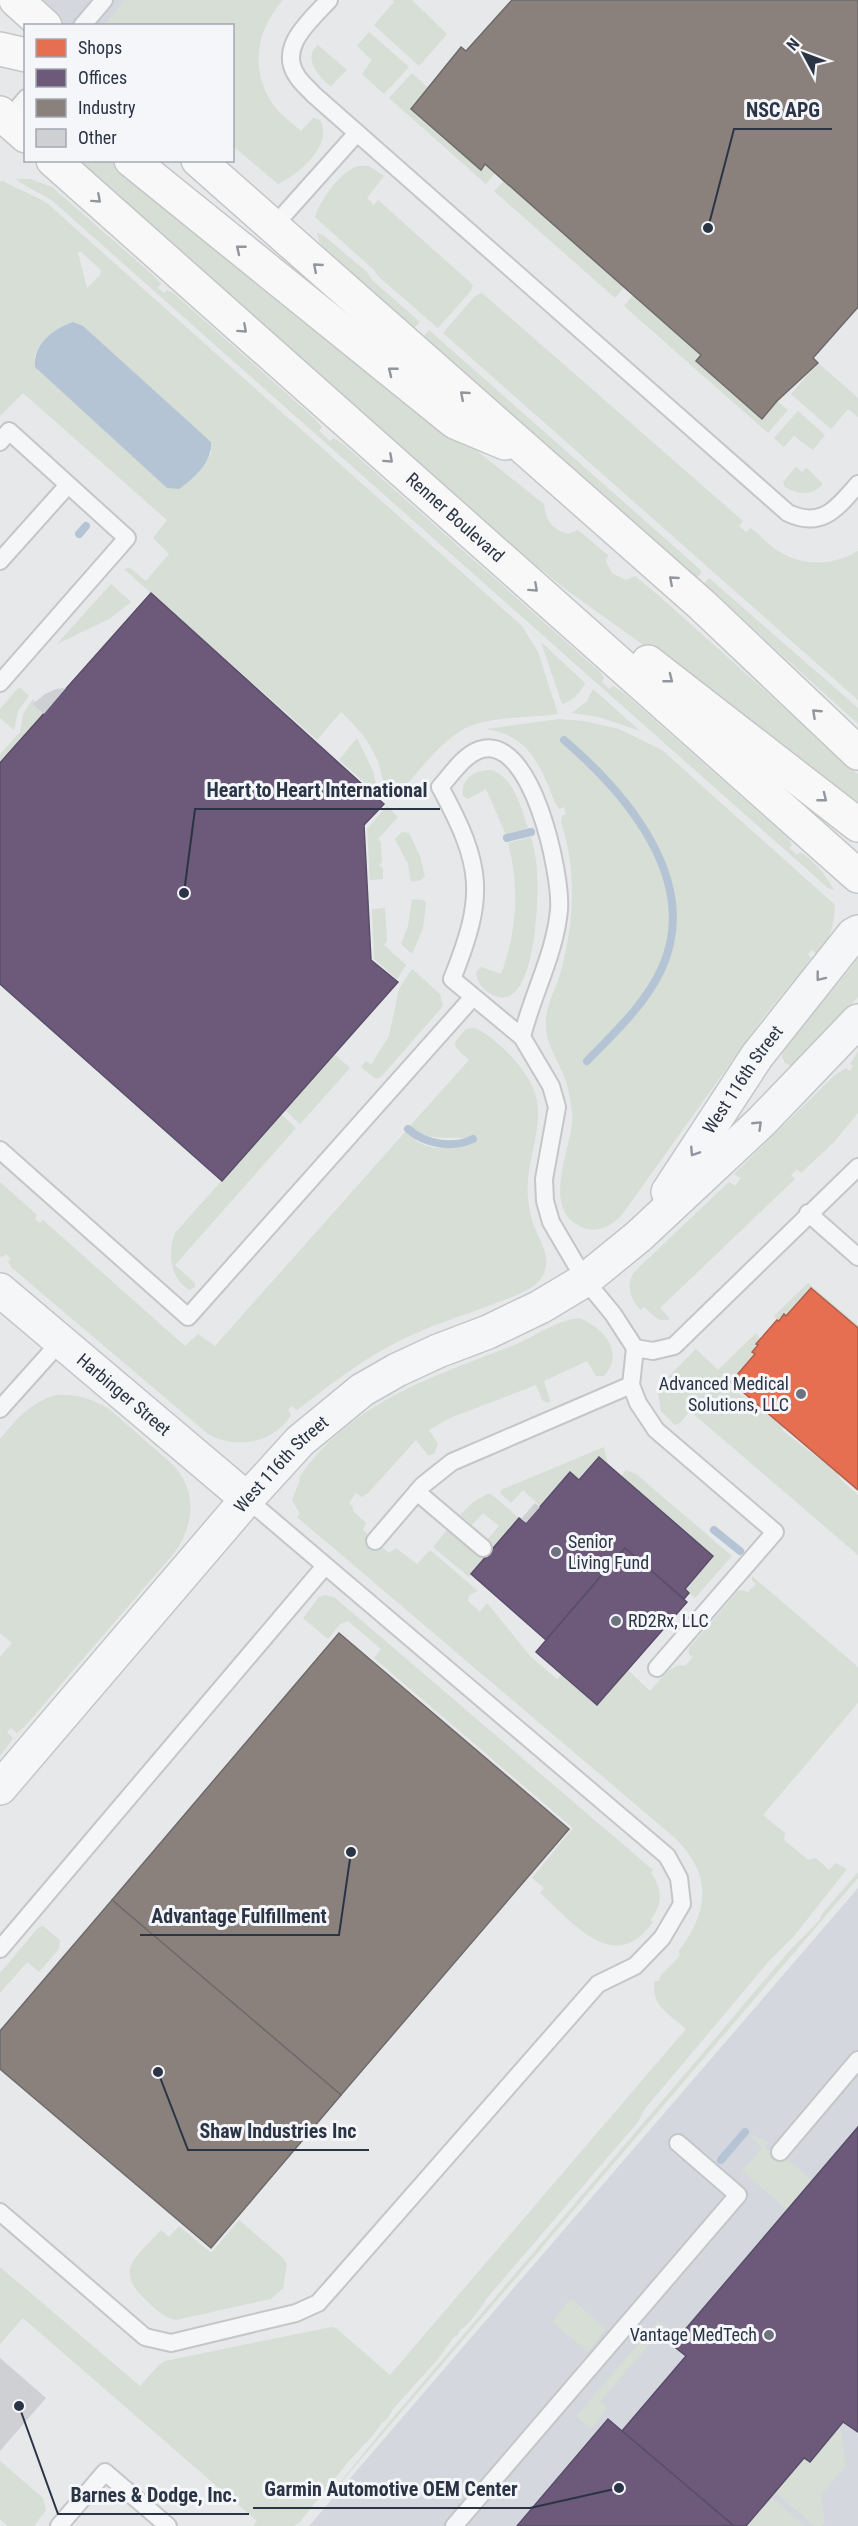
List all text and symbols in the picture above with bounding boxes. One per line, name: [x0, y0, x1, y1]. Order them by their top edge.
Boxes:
legend: [24, 24, 234, 162]
north arrow: [774, 24, 834, 84]
text: N: [783, 35, 803, 54]
text: Shops: [78, 37, 122, 58]
text: Offices: [78, 67, 127, 88]
callout: NSC APG: [734, 91, 832, 129]
text: Industry: [78, 97, 136, 118]
text: NSC APG: [746, 98, 820, 122]
text: Other: [78, 127, 117, 148]
one-way arrow: [90, 192, 101, 203]
one-way arrow: [236, 245, 247, 256]
one-way arrow: [313, 263, 324, 274]
one-way arrow: [236, 322, 247, 333]
one-way arrow: [388, 367, 399, 378]
one-way arrow: [460, 391, 471, 402]
one-way arrow: [382, 452, 392, 463]
street label: Renner Boulevard: [402, 468, 509, 566]
one-way arrow: [669, 576, 680, 587]
one-way arrow: [528, 581, 538, 592]
one-way arrow: [663, 671, 674, 682]
one-way arrow: [812, 709, 822, 720]
callout: Heart to Heart International: [195, 771, 440, 809]
text: Heart to Heart International: [207, 778, 427, 802]
one-way arrow: [817, 791, 828, 802]
one-way arrow: [817, 970, 828, 981]
street label: West 116th Street: [698, 1021, 787, 1137]
one-way arrow: [751, 1121, 762, 1132]
one-way arrow: [690, 1146, 702, 1156]
street label: Harbinger Street: [73, 1349, 175, 1440]
place label: Advanced Medical Solutions, LLC: [659, 1373, 789, 1415]
marker: Advanced Medical Solutions, LLC: [794, 1387, 808, 1401]
street label: West 116th Street: [229, 1411, 332, 1517]
place label: Senior Living Fund: [568, 1531, 649, 1573]
marker: Senior Living Fund: [549, 1545, 563, 1559]
place label: RD2Rx, LLC: [628, 1610, 709, 1631]
marker: RD2Rx, LLC: [609, 1614, 623, 1628]
callout: Advantage Fulfillment: [140, 1897, 339, 1935]
text: Advantage Fulfillment: [151, 1904, 327, 1928]
callout: Shaw Industries Inc: [188, 2112, 369, 2150]
text: Shaw Industries Inc: [200, 2119, 356, 2143]
place label: Vantage MedTech: [630, 2324, 757, 2345]
marker: Vantage MedTech: [762, 2328, 776, 2342]
callout: Garmin Automotive OEM Center: [253, 2470, 530, 2508]
callout: Barnes & Dodge, Inc.: [58, 2476, 249, 2514]
text: Garmin Automotive OEM Center: [264, 2477, 518, 2501]
text: Barnes & Dodge, Inc.: [70, 2483, 238, 2507]

